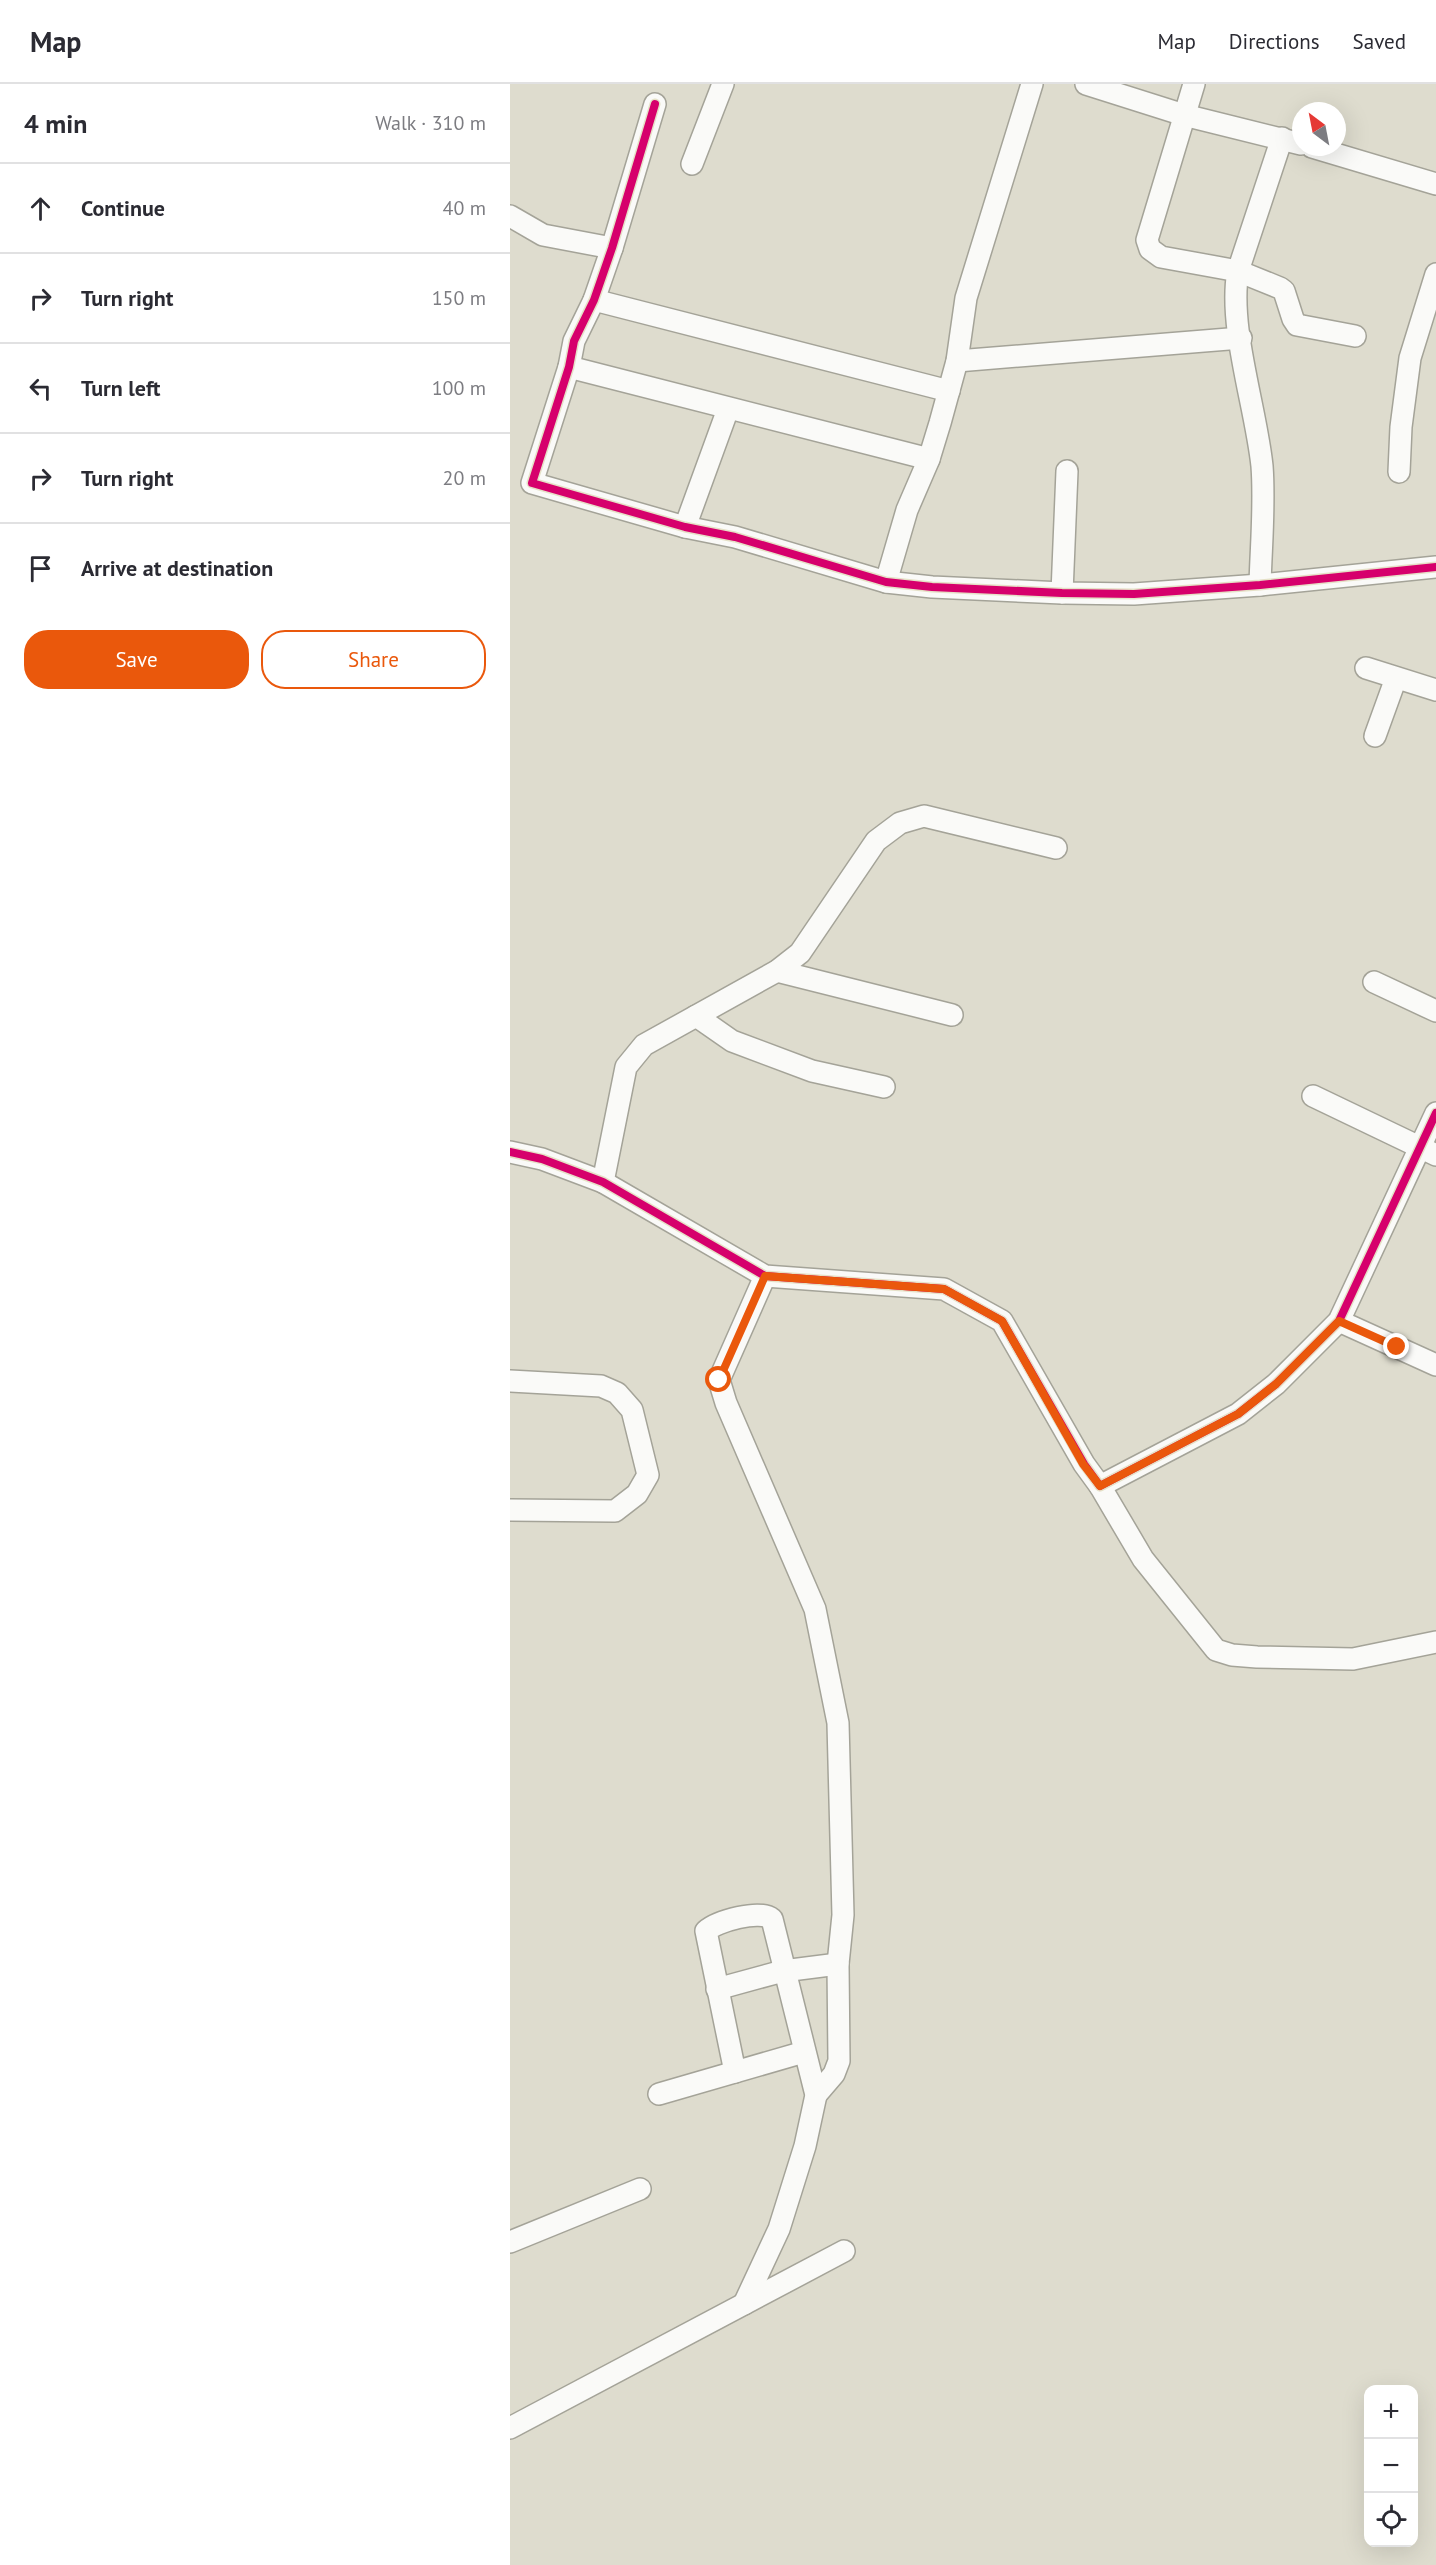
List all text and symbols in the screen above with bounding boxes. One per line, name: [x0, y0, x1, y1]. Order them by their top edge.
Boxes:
text: Map: [30, 23, 81, 60]
text: Map: [1157, 28, 1196, 55]
text: Directions: [1229, 28, 1320, 55]
text: Saved: [1353, 28, 1406, 55]
north arrow: [1292, 102, 1346, 156]
text: 4 min: [24, 107, 87, 140]
text: Walk · 310 m: [375, 110, 486, 136]
icon: ahead: [24, 192, 57, 225]
text: Continue: [81, 194, 165, 222]
text: 40 m: [443, 195, 486, 221]
icon: right: [24, 282, 57, 315]
text: Turn right: [81, 284, 173, 312]
text: 150 m: [432, 285, 486, 311]
icon: left: [24, 372, 57, 405]
text: Turn left: [81, 374, 161, 402]
text: 100 m: [432, 375, 486, 401]
icon: right: [24, 462, 57, 495]
text: Turn right: [81, 464, 173, 492]
text: 20 m: [443, 465, 486, 491]
icon: arrive: [24, 552, 57, 585]
text: Arrive at destination: [81, 554, 273, 582]
button: Save: [24, 630, 249, 689]
button: Share: [261, 630, 486, 689]
route end: [1383, 1333, 1409, 1359]
route start: [705, 1366, 731, 1392]
map controls: [1364, 2385, 1418, 2547]
button: +: [1364, 2385, 1418, 2439]
button: −: [1364, 2439, 1418, 2493]
button: locate: [1364, 2493, 1418, 2547]

